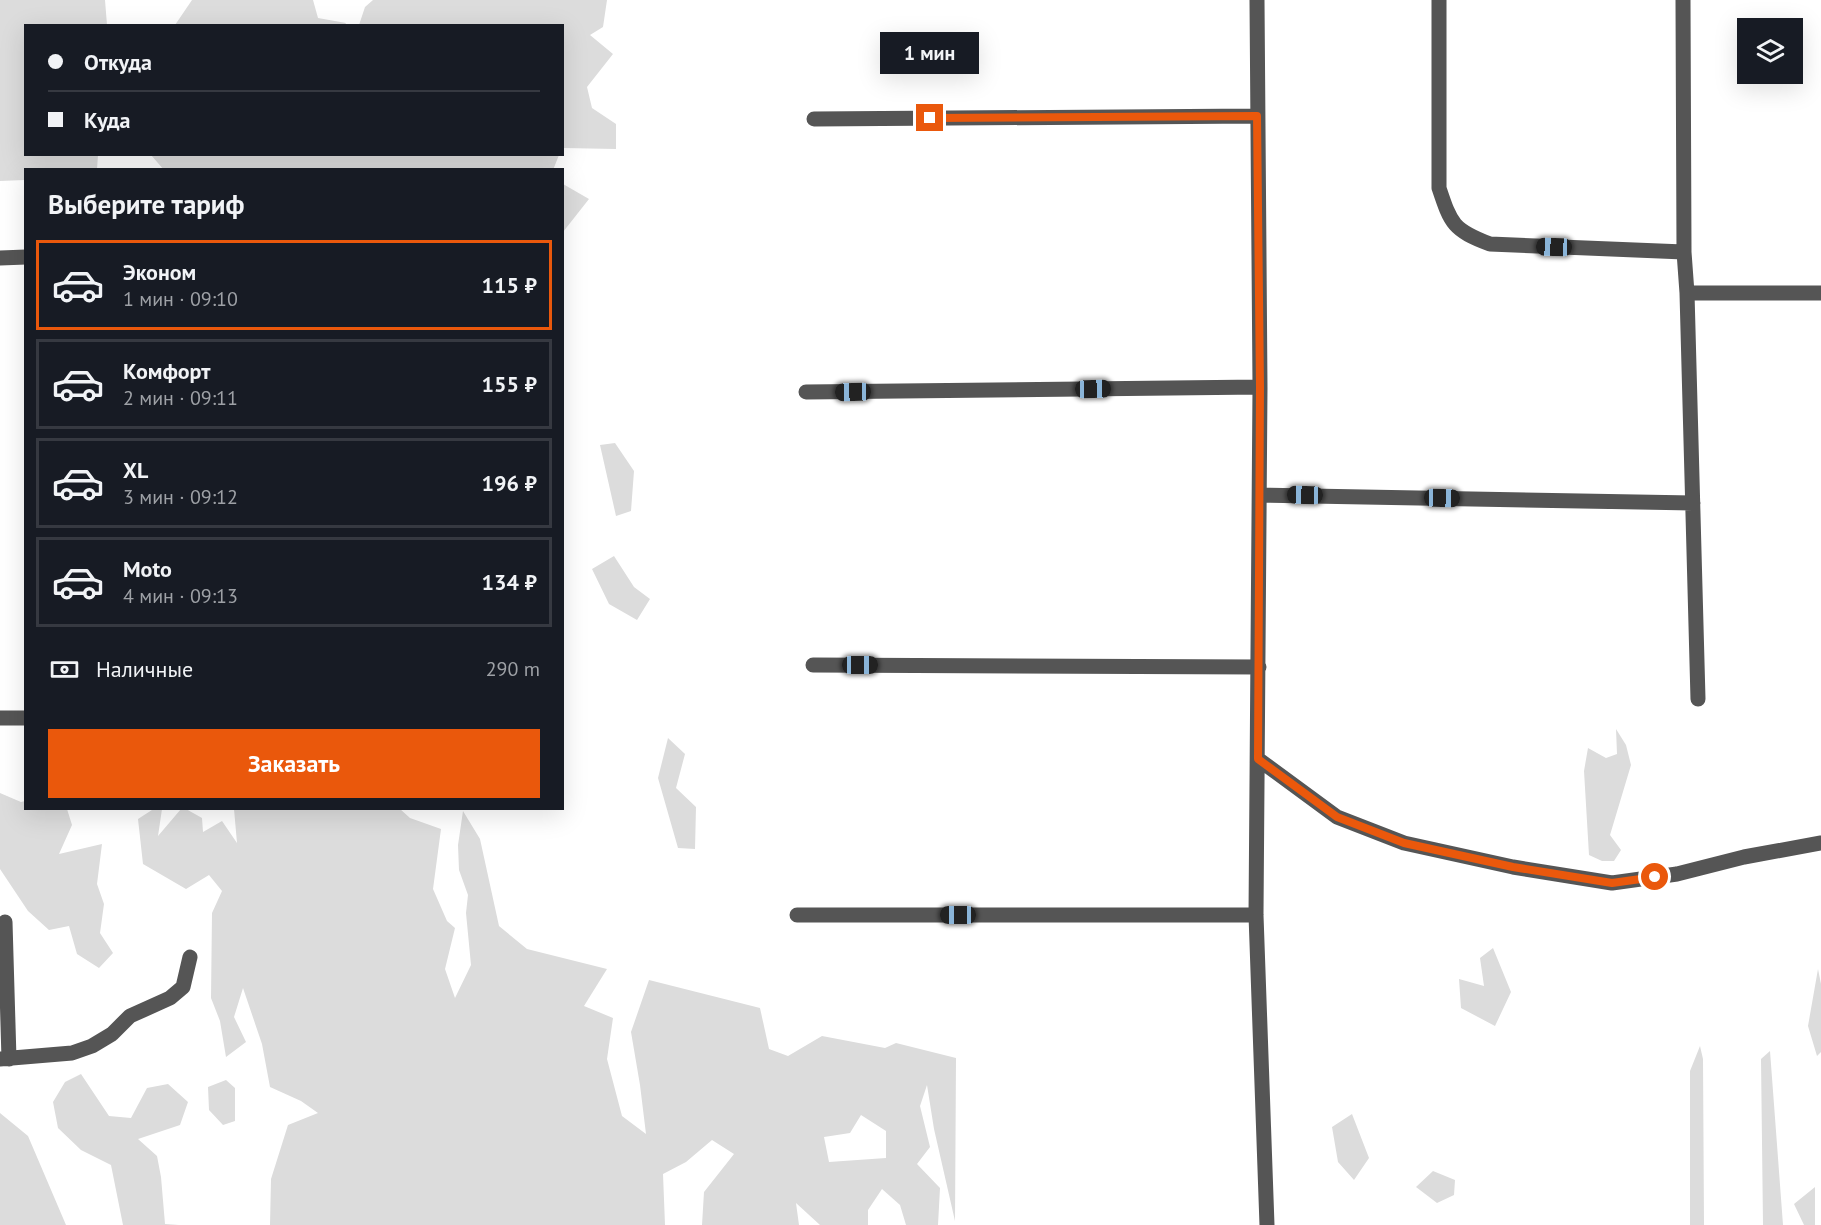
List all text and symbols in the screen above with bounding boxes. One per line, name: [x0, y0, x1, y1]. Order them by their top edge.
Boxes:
map controls: [1737, 18, 1803, 84]
button: layers: [1737, 18, 1803, 84]
callout: 1 мин: [880, 31, 980, 73]
text: 1 мин: [904, 40, 955, 66]
text: Откуда: [84, 48, 152, 76]
route end: [916, 104, 943, 131]
text: Куда: [84, 106, 131, 134]
text: Выберите тариф: [48, 187, 244, 221]
car: [1536, 237, 1572, 257]
icon: car: [51, 258, 105, 312]
text: Эконом: [123, 258, 196, 286]
text: 115 ₽: [482, 271, 537, 299]
text: 1 мин · 09:10: [123, 286, 238, 312]
icon: car: [51, 357, 105, 411]
text: Комфорт: [123, 357, 211, 385]
text: 155 ₽: [482, 370, 537, 398]
car: [1075, 380, 1111, 398]
car: [835, 383, 871, 401]
text: 2 мин · 09:11: [123, 385, 238, 411]
icon: car: [51, 456, 105, 510]
text: XL: [123, 456, 148, 484]
text: 196 ₽: [482, 469, 537, 497]
text: 3 мин · 09:12: [123, 484, 238, 510]
car: [1287, 486, 1323, 504]
car: [1424, 489, 1460, 507]
icon: car: [51, 555, 105, 609]
text: Moto: [123, 555, 172, 583]
text: 134 ₽: [482, 568, 537, 596]
text: 4 мин · 09:13: [123, 583, 238, 609]
icon: cash: [48, 653, 81, 686]
text: Наличные: [96, 655, 193, 683]
text: 290 m: [486, 656, 540, 682]
car: [842, 656, 878, 674]
button: Заказать: [48, 729, 540, 798]
route start: [1641, 863, 1668, 890]
car: [940, 906, 976, 924]

